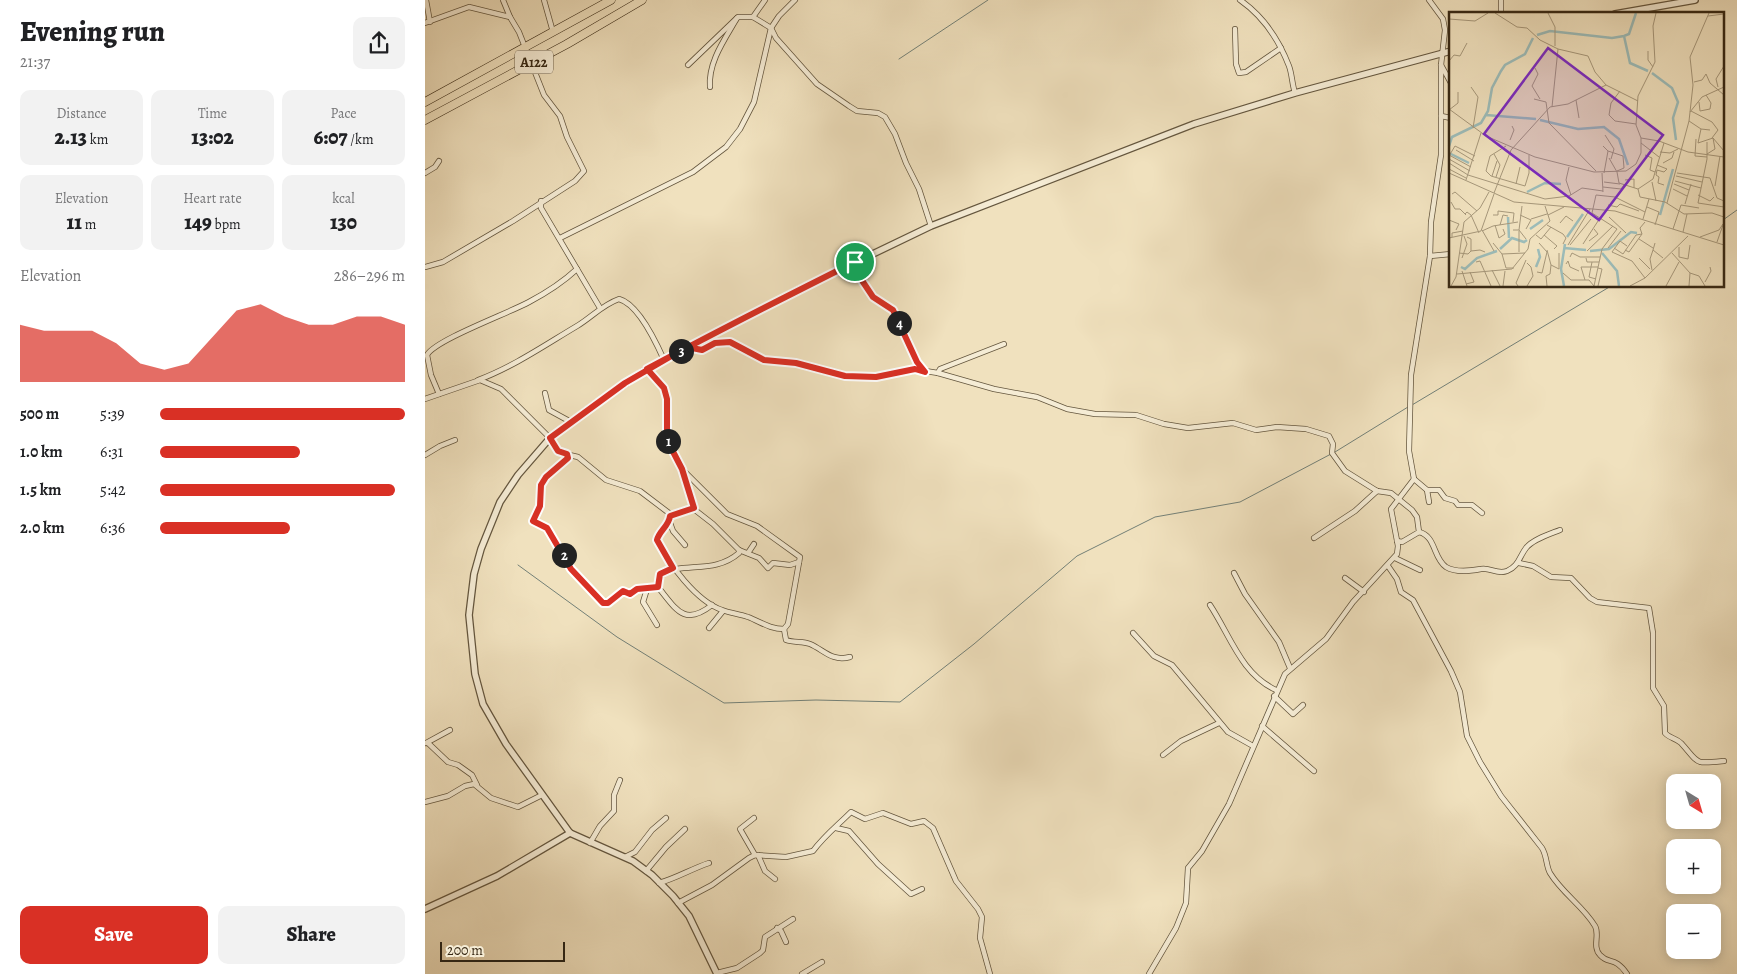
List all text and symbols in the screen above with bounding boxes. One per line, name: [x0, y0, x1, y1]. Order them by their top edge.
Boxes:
inset map: [1449, 12, 1725, 288]
text: Evening run: [20, 13, 165, 51]
button: share: [353, 17, 405, 69]
text: 21:37: [20, 51, 50, 73]
road number: A122: [515, 51, 553, 74]
text: Distance: [56, 104, 107, 123]
text: Time: [198, 104, 227, 123]
text: Pace: [331, 104, 356, 123]
text: 2.13: [55, 123, 87, 151]
text: 13:02: [191, 123, 234, 151]
text: 6:07: [313, 123, 348, 151]
text: km: [87, 130, 108, 149]
text: /km: [348, 130, 374, 149]
text: Elevation: [55, 189, 108, 208]
text: Heart rate: [183, 189, 242, 208]
text: kcal: [332, 189, 355, 208]
text: 11: [67, 208, 82, 236]
text: 149: [184, 208, 212, 236]
text: 130: [330, 208, 357, 236]
text: m: [82, 215, 96, 234]
text: bpm: [212, 215, 241, 234]
pin: [834, 241, 876, 283]
icon: arrive: [841, 248, 869, 276]
text: Elevation: [20, 265, 81, 287]
text: 286–296 m: [334, 265, 405, 287]
pin: 4: [887, 310, 911, 336]
text: 4: [896, 314, 903, 333]
pin: 3: [669, 338, 693, 364]
text: 3: [678, 342, 685, 361]
text: 500 m: [20, 403, 59, 425]
text: 5:39: [100, 403, 125, 425]
pin: 1: [655, 428, 681, 454]
text: 1: [666, 432, 671, 451]
text: 1.0 km: [20, 441, 63, 463]
text: 6:31: [100, 441, 123, 463]
text: 1.5 km: [20, 479, 61, 501]
text: 5:42: [100, 479, 126, 501]
text: 2.0 km: [20, 517, 65, 539]
text: 6:36: [100, 517, 125, 539]
pin: 2: [551, 542, 577, 568]
text: 2: [561, 546, 568, 565]
north arrow: [1666, 774, 1721, 829]
map controls: [1666, 774, 1721, 959]
button: +: [1666, 839, 1721, 894]
button: −: [1666, 904, 1721, 959]
button: Save: [20, 906, 208, 964]
button: Share: [218, 906, 405, 964]
scale bar: [440, 939, 565, 962]
text: 200 m: [447, 941, 483, 960]

